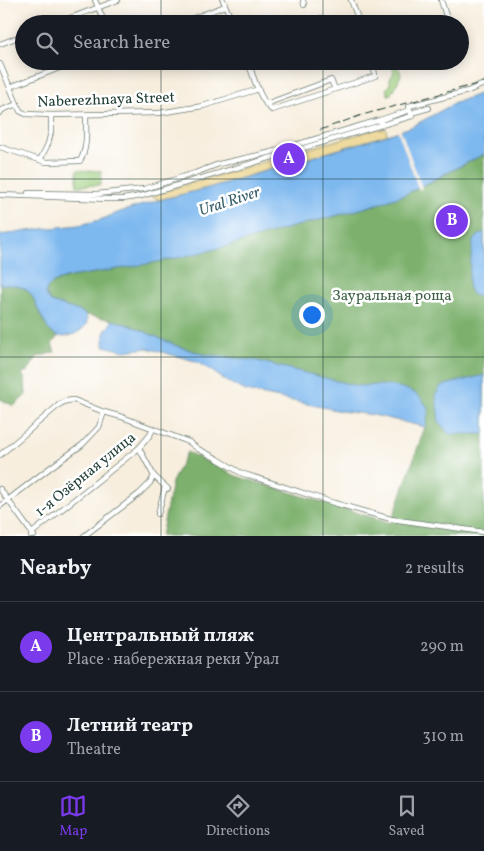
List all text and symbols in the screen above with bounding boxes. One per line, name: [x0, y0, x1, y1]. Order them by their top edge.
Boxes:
search box: [15, 15, 469, 70]
icon: search: [33, 29, 61, 57]
text: Search here: [73, 30, 170, 56]
street label: Naberezhnaya Street: [37, 88, 175, 113]
pin: A: [273, 140, 305, 178]
water label: Ural River: [196, 181, 264, 222]
pin: B: [436, 202, 468, 240]
park label: Зауральная роща: [332, 286, 452, 307]
your location: [299, 302, 325, 328]
street label: 1-я Озёрная улица: [31, 428, 141, 522]
text: Nearby: [20, 554, 91, 583]
text: 2 results: [405, 558, 464, 580]
text: Центральный пляж: [67, 623, 254, 649]
text: A: [30, 636, 42, 658]
text: 290 m: [420, 636, 464, 658]
text: Place · набережная реки Урал: [67, 649, 279, 671]
text: Летний театр: [67, 713, 193, 739]
text: B: [31, 726, 41, 748]
text: 310 m: [423, 726, 464, 748]
text: Theatre: [67, 739, 121, 761]
tab: Map: [59, 792, 87, 841]
tab: Directions: [206, 792, 270, 841]
tab: Saved: [389, 792, 425, 841]

